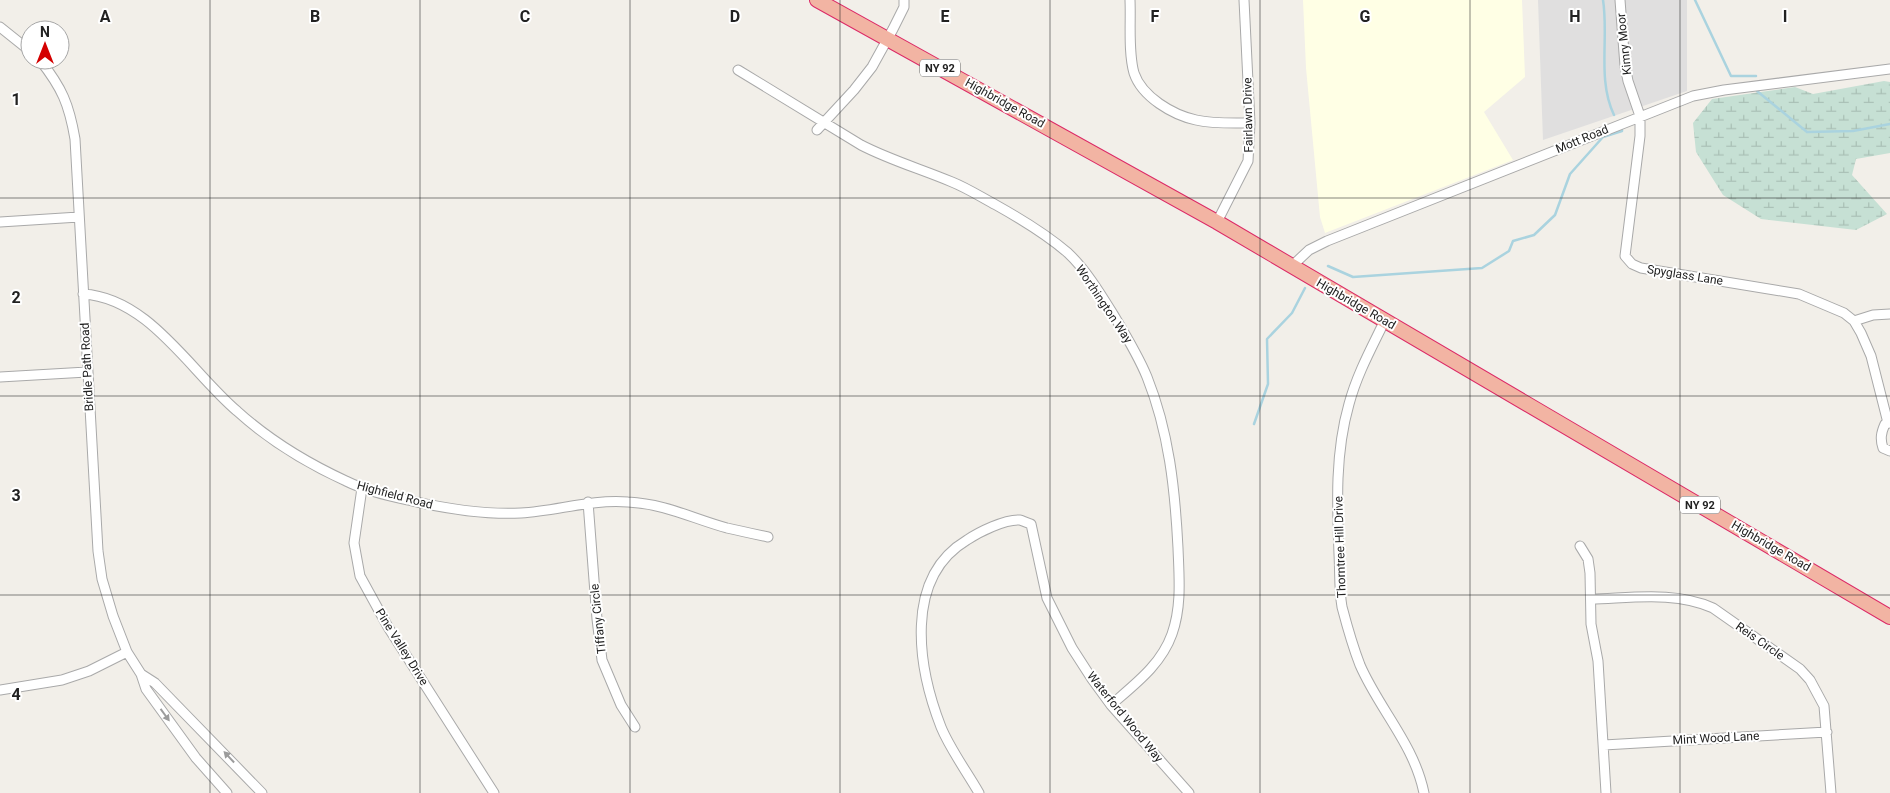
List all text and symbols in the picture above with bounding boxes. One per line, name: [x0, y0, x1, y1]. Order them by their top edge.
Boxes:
text: A: [100, 7, 111, 26]
text: B: [310, 7, 320, 26]
text: C: [520, 7, 530, 26]
text: D: [730, 7, 740, 26]
text: E: [941, 7, 950, 26]
text: F: [1151, 7, 1160, 26]
text: G: [1360, 7, 1371, 26]
text: H: [1569, 7, 1581, 26]
text: I: [1783, 7, 1787, 26]
street label: Kimry Moor: [1614, 12, 1634, 76]
north arrow: [20, 20, 70, 70]
text: N: [40, 24, 50, 40]
road number: NY 92: [920, 59, 960, 76]
street label: Highbridge Road: [963, 75, 1047, 131]
street label: Fairlawn Drive: [1240, 77, 1256, 153]
text: 1: [11, 90, 21, 109]
street label: Mott Road: [1554, 122, 1610, 156]
street label: Worthington Way: [1073, 262, 1136, 346]
street label: Spyglass Lane: [1646, 262, 1724, 288]
street label: Highbridge Road: [1314, 276, 1398, 332]
text: 2: [11, 288, 21, 307]
street label: Bridle Path Road: [78, 322, 96, 412]
street label: Highfield Road: [355, 478, 435, 512]
text: 3: [11, 486, 21, 505]
street label: Thorntree Hill Drive: [1331, 496, 1349, 598]
road number: NY 92: [1680, 496, 1720, 514]
street label: Highbridge Road: [1729, 518, 1813, 574]
street label: Tiffany Circle: [587, 583, 609, 655]
street label: Pine Valley Drive: [373, 606, 431, 688]
street label: Reis Circle: [1733, 619, 1787, 663]
street label: Waterford Wood Way: [1084, 669, 1166, 765]
text: 4: [11, 685, 21, 704]
one-way arrow: [160, 708, 170, 722]
street label: Mint Wood Lane: [1672, 729, 1760, 747]
one-way arrow: [223, 752, 235, 764]

